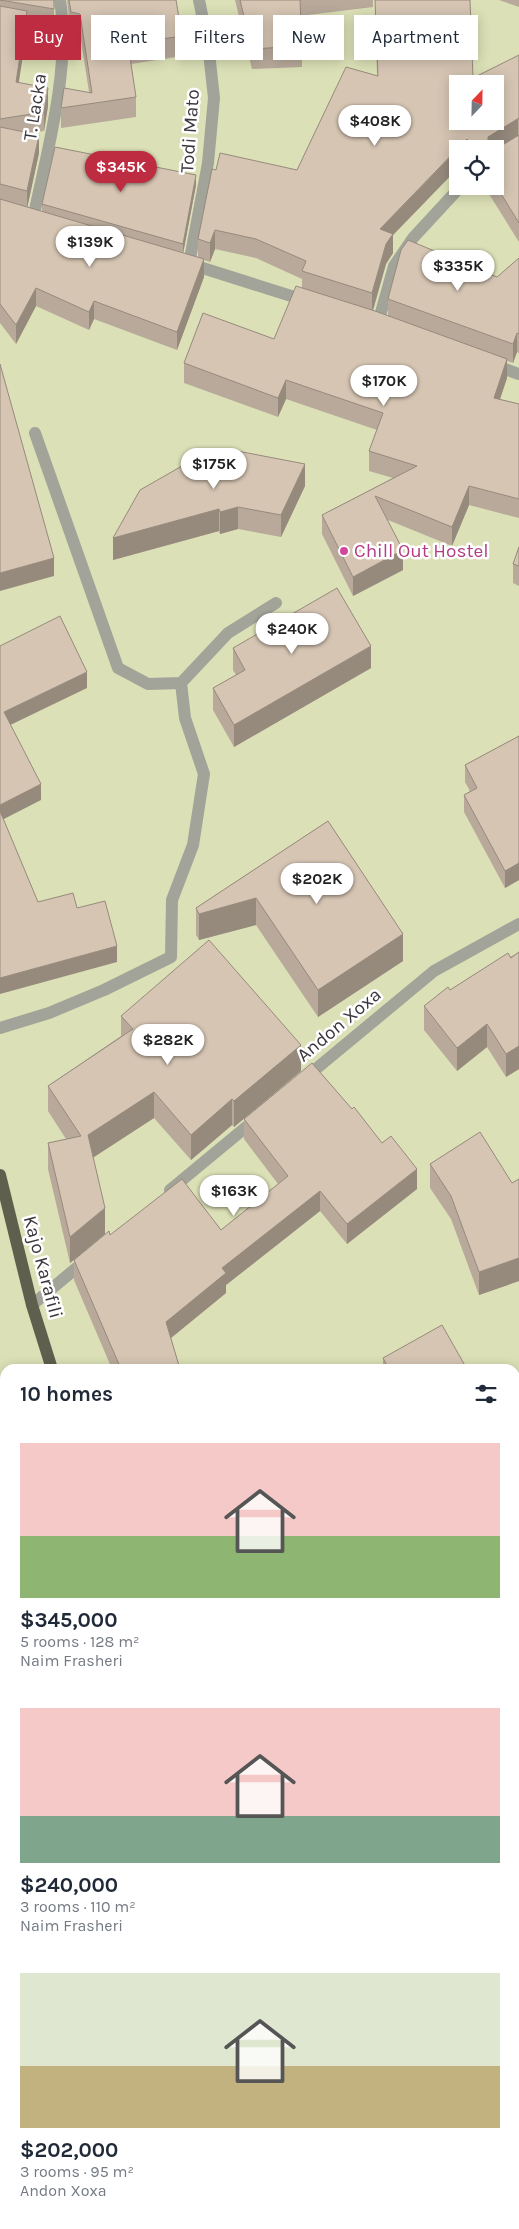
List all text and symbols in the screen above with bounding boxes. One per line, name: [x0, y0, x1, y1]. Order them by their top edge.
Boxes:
chip: Buy: [15, 15, 81, 60]
chip: Rent: [91, 15, 165, 60]
chip: Filters: [175, 15, 263, 60]
chip: New: [273, 15, 344, 60]
chip: Apartment: [354, 15, 478, 60]
street label: T. Lacka: [19, 72, 51, 142]
north arrow: [449, 75, 504, 130]
map controls: [449, 75, 504, 195]
street label: Todi Mato: [176, 88, 204, 174]
pin: $408K: [340, 104, 410, 147]
text: $408K: [349, 111, 401, 130]
button: locate: [449, 140, 504, 195]
pin: $345K: [86, 150, 156, 193]
text: $345K: [96, 157, 146, 176]
pin: $139K: [55, 226, 125, 268]
text: $139K: [67, 232, 113, 251]
pin: $335K: [423, 250, 493, 292]
text: $335K: [433, 256, 483, 275]
pin: $170K: [349, 364, 419, 407]
text: $170K: [361, 371, 407, 390]
pin: $175K: [179, 448, 249, 490]
text: $175K: [192, 454, 236, 473]
place label: Chill Out Hostel: [354, 540, 489, 562]
marker: Chill Out Hostel: [338, 545, 350, 557]
pin: $240K: [257, 612, 327, 655]
text: $240K: [267, 619, 317, 638]
pin: $202K: [282, 862, 352, 905]
text: $202K: [292, 869, 342, 888]
street label: Andon Xoxa: [293, 984, 385, 1066]
pin: $282K: [133, 1024, 203, 1066]
text: $282K: [142, 1030, 194, 1049]
pin: $163K: [199, 1174, 269, 1217]
text: $163K: [211, 1181, 257, 1200]
street label: Kajo Karafili: [19, 1213, 67, 1321]
icon: filters: [472, 1380, 500, 1408]
text: 10 homes: [20, 1382, 113, 1406]
icon: home: [215, 1476, 305, 1566]
text: $345,000: [20, 1608, 117, 1632]
text: 5 rooms · 128 m²: [20, 1632, 140, 1651]
text: Naim Frasheri: [20, 1651, 123, 1670]
icon: home: [215, 1741, 305, 1831]
text: $240,000: [20, 1873, 118, 1897]
text: 3 rooms · 110 m²: [20, 1897, 136, 1916]
text: Naim Frasheri: [20, 1916, 123, 1935]
icon: home: [215, 2006, 305, 2096]
text: $202,000: [20, 2138, 118, 2162]
text: 3 rooms · 95 m²: [20, 2162, 134, 2181]
text: Andon Xoxa: [20, 2181, 107, 2200]

